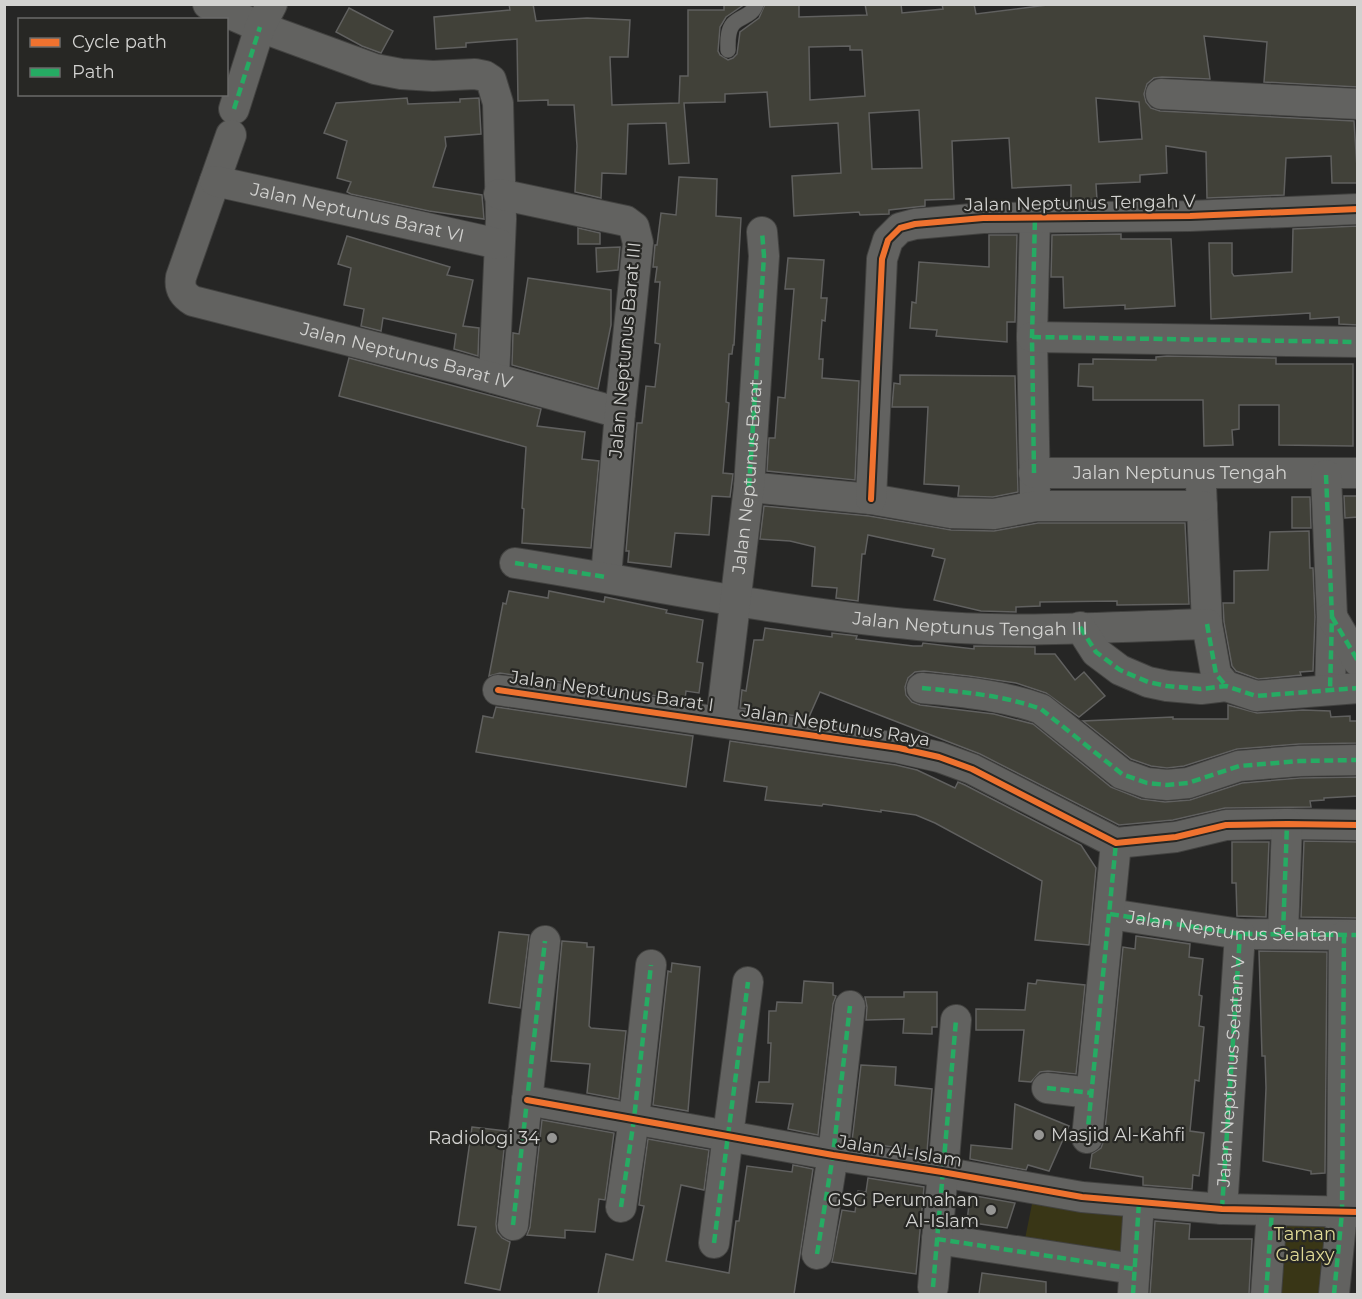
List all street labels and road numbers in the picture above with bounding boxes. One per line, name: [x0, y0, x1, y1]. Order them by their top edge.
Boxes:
street label: Jalan Neptunus Barat VI: [248, 178, 466, 247]
street label: Jalan Neptunus Tengah V: [963, 190, 1196, 216]
street label: Jalan Neptunus Barat III: [605, 241, 645, 460]
street label: Jalan Neptunus Barat IV: [297, 318, 515, 394]
street label: Jalan Neptunus Barat: [728, 378, 767, 576]
street label: Jalan Neptunus Tengah: [1072, 462, 1287, 484]
street label: Jalan Neptunus Tengah III: [850, 607, 1088, 640]
street label: Jalan Neptunus Barat I: [508, 666, 715, 716]
street label: Jalan Neptunus Raya: [739, 699, 932, 751]
street label: Jalan Neptunus Selatan: [1124, 906, 1340, 946]
street label: Jalan Neptunus Selatan V: [1212, 955, 1250, 1188]
street label: Jalan Al-Islam: [835, 1130, 964, 1172]

